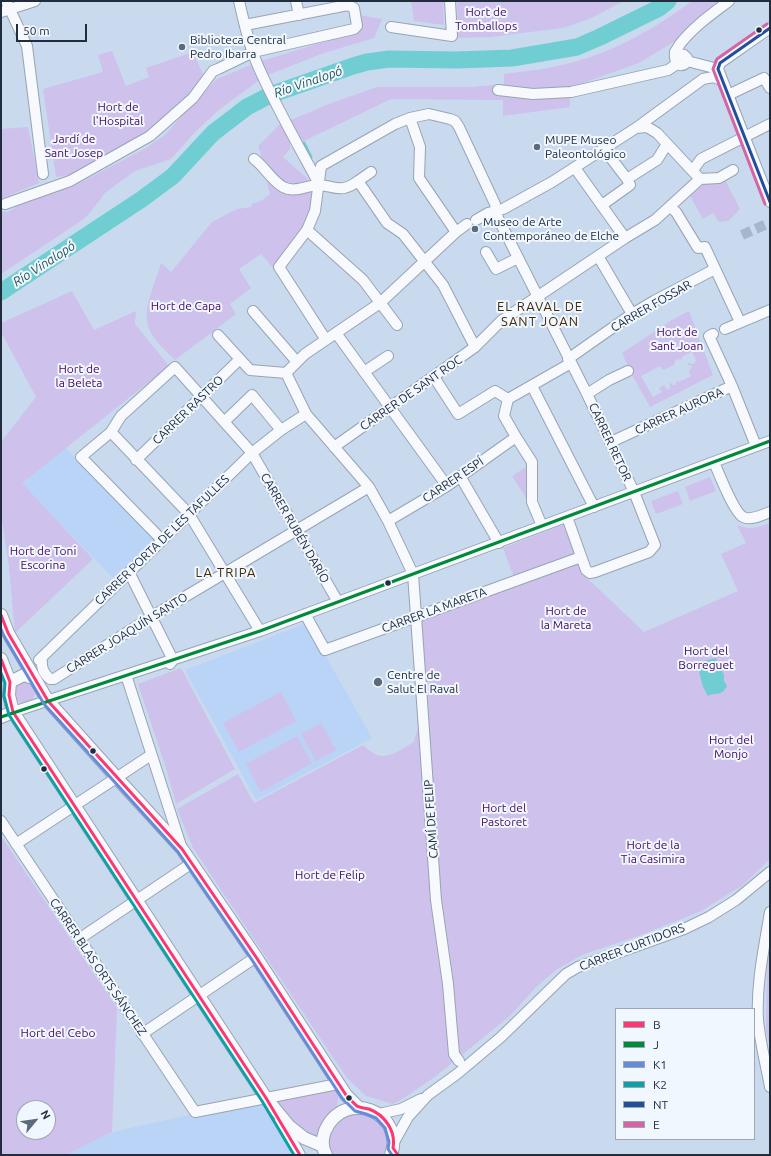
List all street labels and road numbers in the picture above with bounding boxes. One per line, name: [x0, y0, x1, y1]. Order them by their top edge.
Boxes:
street label: CARRER FOSSAR: [608, 277, 694, 335]
street label: CARRER DE SANT ROC: [357, 352, 465, 434]
street label: CARRER RASTRO: [150, 373, 226, 447]
street label: CARRER AURORA: [633, 384, 725, 438]
street label: CARRER RETOR: [586, 401, 634, 483]
street label: CARRER ESPÍ: [420, 454, 486, 506]
street label: CARRER RUBÉN DARÍO: [258, 470, 332, 586]
street label: CARRER PORTA DE LES TAFULLES: [92, 472, 232, 608]
street label: CARRER LA MARETA: [380, 584, 488, 636]
street label: CARRER JOAQUÍN SANTO: [64, 590, 190, 676]
street label: CAMÍ DE FELIP: [421, 779, 441, 859]
street label: CARRER BLAS ORTS SÁNCHEZ: [46, 895, 150, 1039]
street label: CARRER CURTIDORS: [577, 920, 687, 974]

